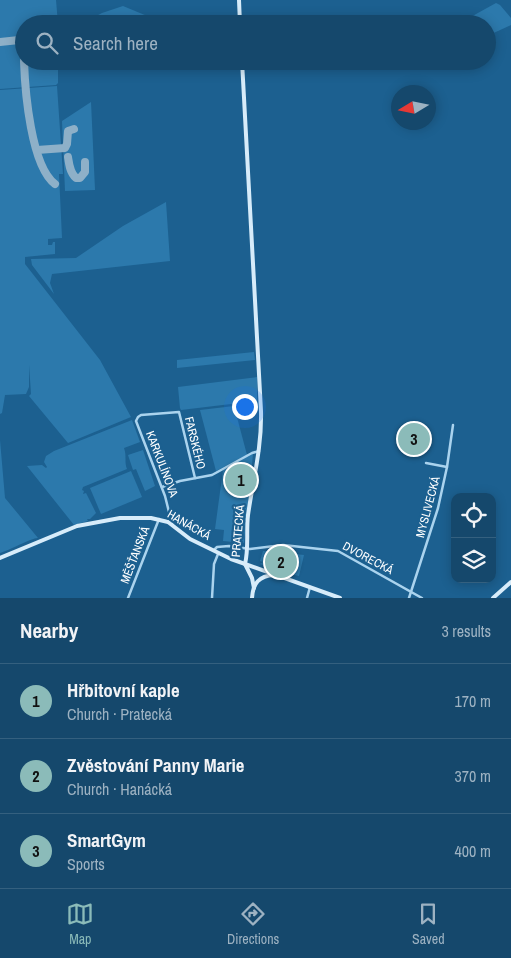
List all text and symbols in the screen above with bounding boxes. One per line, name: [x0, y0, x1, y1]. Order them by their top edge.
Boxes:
search box: [15, 15, 496, 70]
icon: search: [33, 29, 61, 57]
text: Search here: [73, 30, 158, 56]
north arrow: [391, 85, 436, 130]
your location: [232, 394, 258, 420]
street label: FARSKÉHO: [181, 415, 209, 471]
pin: 3: [398, 420, 430, 458]
street label: KARKULÍNOVA: [142, 429, 182, 500]
pin: 1: [225, 461, 257, 499]
street label: MYSLIVECKÁ: [412, 474, 444, 539]
map controls: [451, 493, 496, 583]
button: locate: [451, 493, 496, 538]
street label: PRATECKÁ: [228, 504, 248, 558]
street label: HANÁCKÁ: [164, 506, 214, 544]
street label: MĚŠŤANSKÁ: [117, 524, 153, 586]
street label: DVORECKÁ: [340, 538, 397, 578]
button: layers: [451, 538, 496, 583]
pin: 2: [265, 543, 297, 581]
text: Nearby: [20, 616, 78, 645]
text: 3 results: [441, 620, 491, 642]
text: Hřbitovní kaple: [67, 677, 180, 703]
text: 1: [32, 690, 40, 712]
text: 170 m: [455, 690, 491, 712]
text: Church · Pratecká: [67, 703, 172, 725]
text: Zvěstování Panny Marie: [67, 752, 245, 778]
text: 2: [32, 765, 40, 787]
text: 370 m: [455, 765, 491, 787]
text: Church · Hanácká: [67, 778, 172, 800]
text: SmartGym: [67, 827, 146, 853]
text: 3: [32, 840, 40, 862]
text: 400 m: [455, 840, 491, 862]
text: Sports: [67, 853, 105, 875]
tab: Map: [66, 900, 94, 948]
tab: Directions: [227, 900, 279, 948]
tab: Saved: [412, 900, 445, 948]

